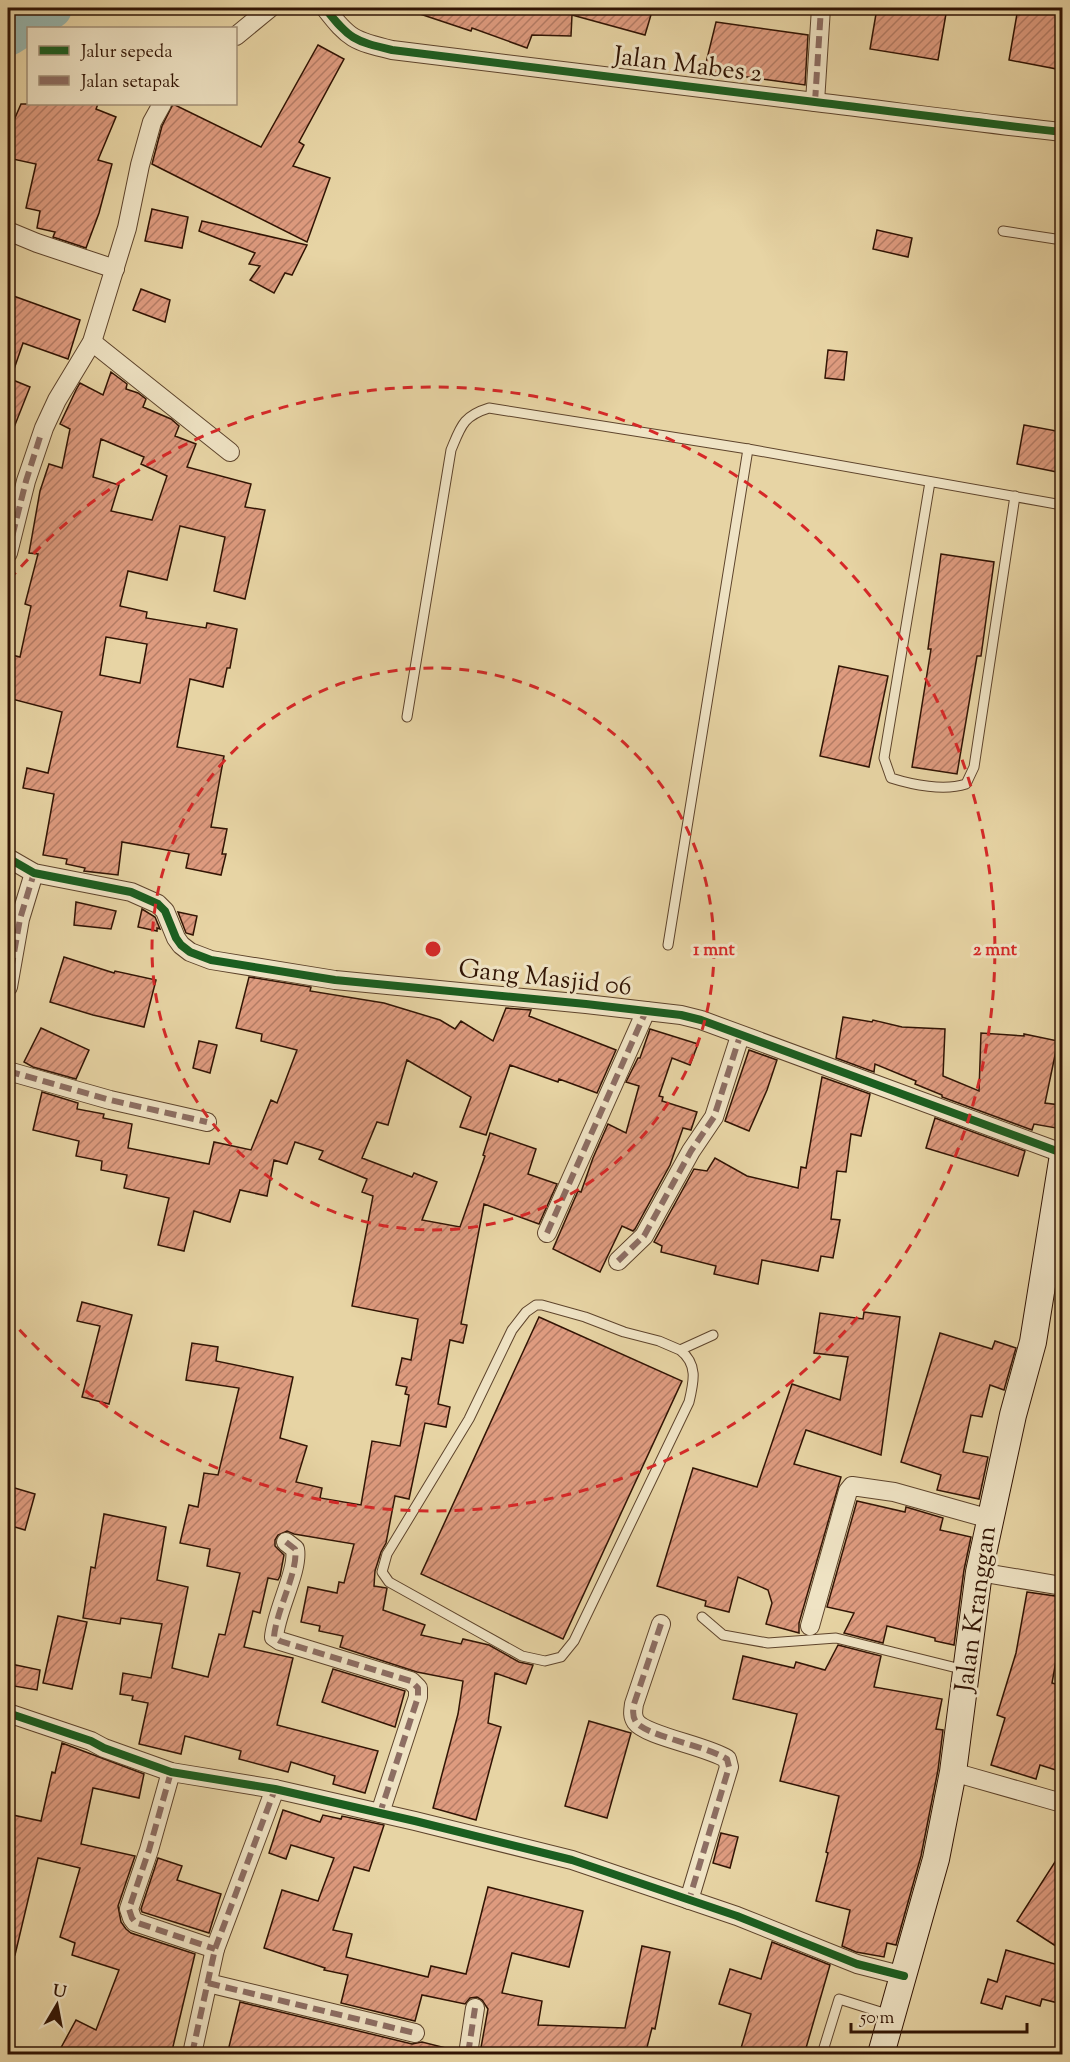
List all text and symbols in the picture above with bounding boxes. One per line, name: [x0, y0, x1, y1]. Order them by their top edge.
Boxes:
legend: [27, 27, 237, 105]
street label: Jalan Mabes 2: [610, 38, 764, 93]
text: Jalur sepeda: [80, 40, 172, 66]
text: Jalan setapak: [80, 70, 180, 96]
text: 1 mnt: [693, 938, 736, 964]
text: 2 mnt: [973, 938, 1018, 964]
centre of rings: [423, 939, 443, 959]
street label: Gang Masjid 06: [456, 951, 634, 1007]
street label: Jalan Kranggan: [947, 1524, 1007, 1696]
north arrow: [27, 1975, 87, 2035]
text: U: [51, 1980, 69, 2005]
scale bar: [851, 1996, 1026, 2034]
text: 50 m: [859, 2006, 895, 2032]

